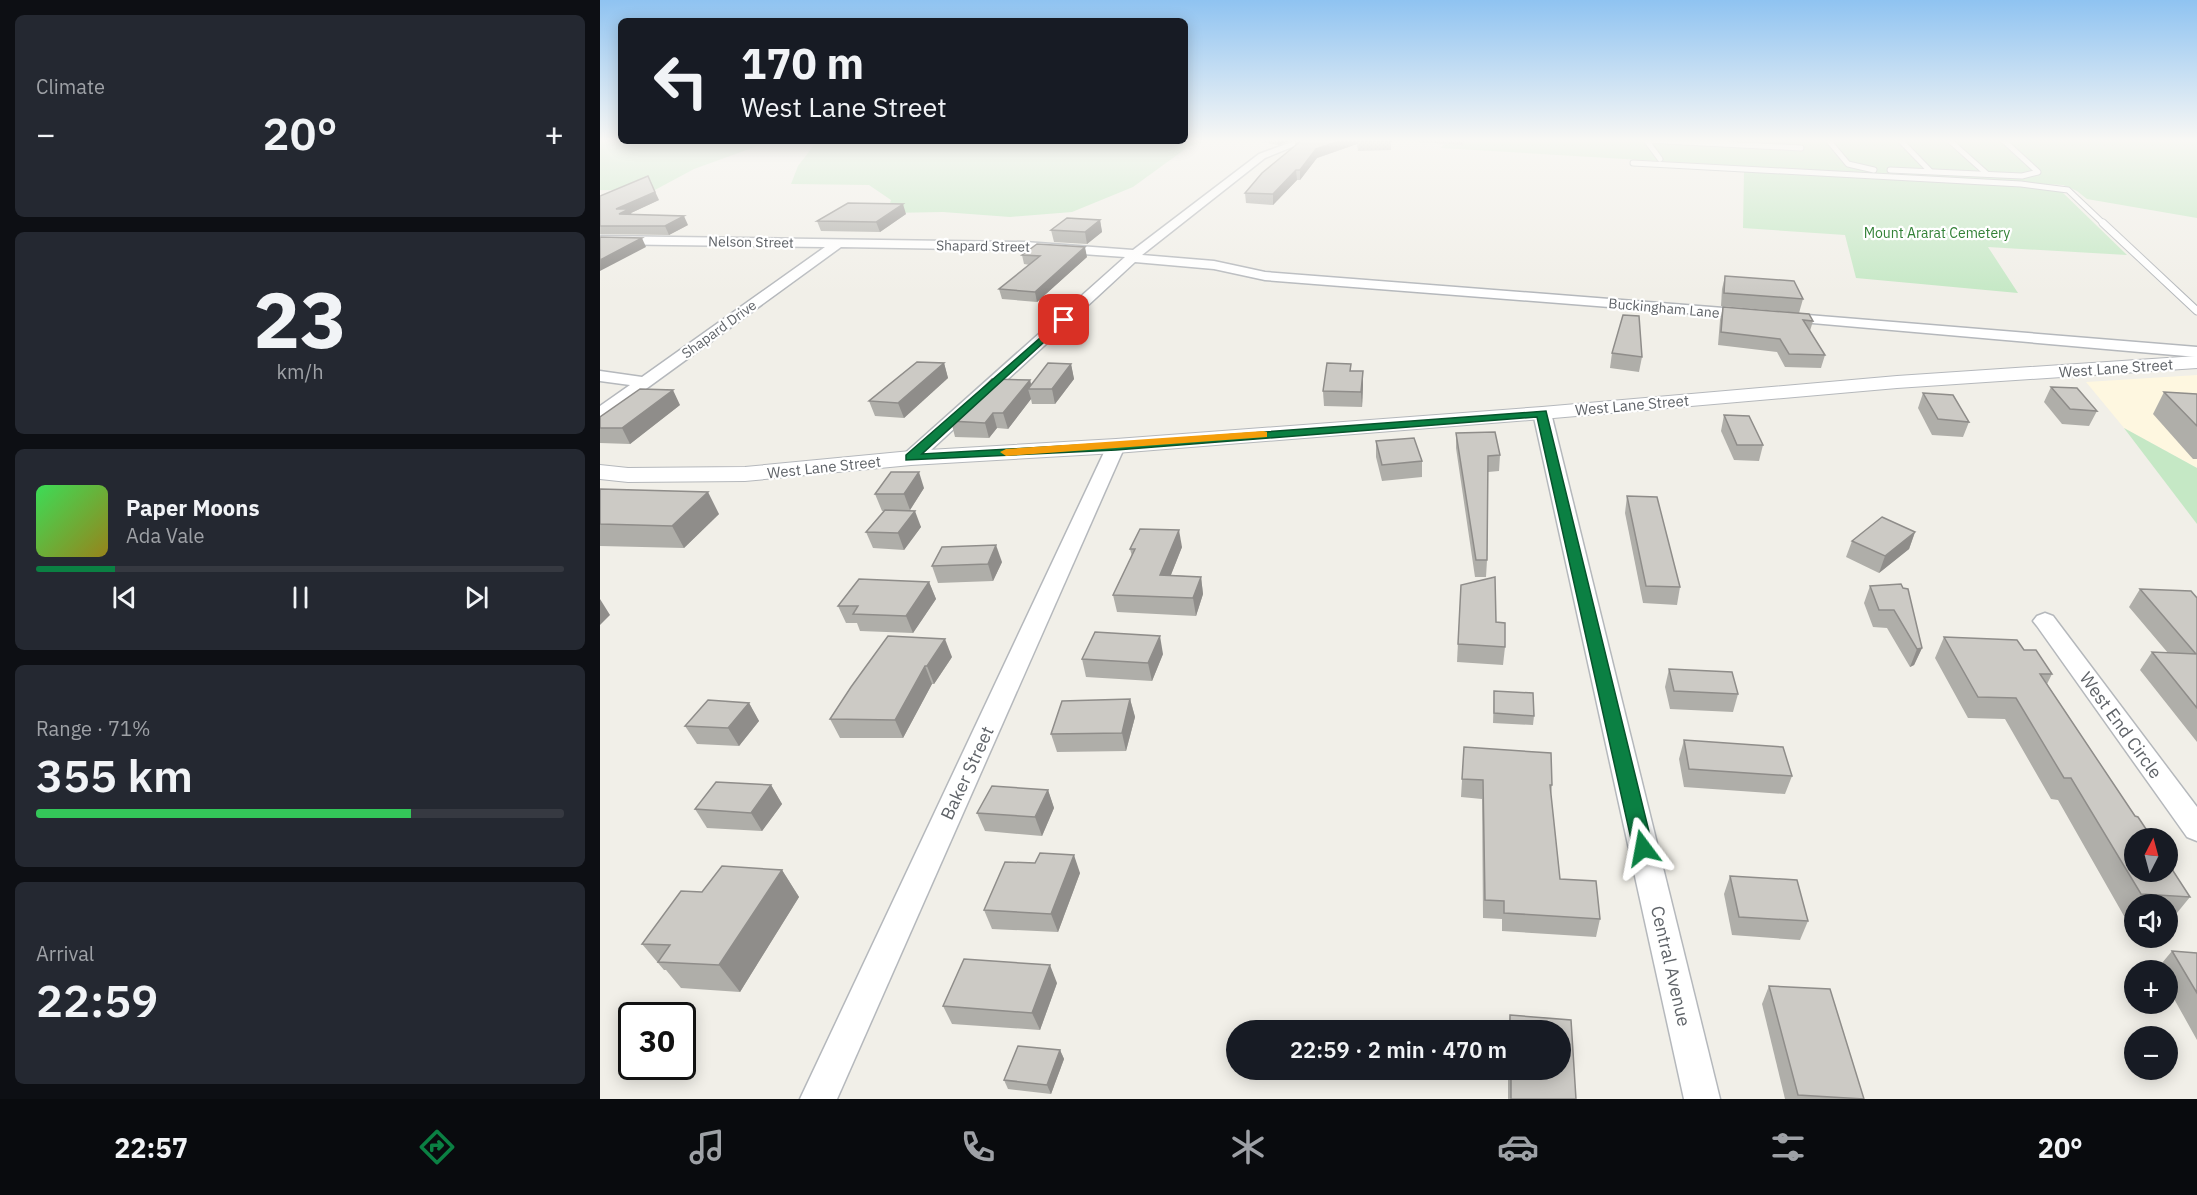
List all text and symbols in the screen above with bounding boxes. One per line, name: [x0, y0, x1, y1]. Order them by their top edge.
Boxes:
text: 170 m: [741, 36, 864, 91]
icon: left: [642, 42, 720, 120]
text: Climate: [36, 73, 105, 100]
text: West Lane Street: [741, 89, 947, 124]
text: 20°: [262, 104, 338, 162]
text: −: [36, 112, 56, 155]
text: +: [544, 112, 564, 155]
park label: Mount Ararat Cemetery: [1864, 224, 2010, 242]
street label: Nelson Street: [708, 232, 794, 252]
street label: Shapard Street: [936, 236, 1030, 256]
text: 23: [253, 268, 347, 369]
pin: [1038, 294, 1089, 345]
street label: Buckingham Lane: [1608, 294, 1721, 322]
street label: Shapard Drive: [678, 296, 760, 362]
icon: arrive: [1047, 303, 1080, 336]
street label: West Lane Street: [2058, 355, 2174, 381]
text: km/h: [276, 358, 324, 385]
street label: West Lane Street: [1574, 391, 1690, 419]
street label: West Lane Street: [766, 452, 882, 482]
text: Paper Moons: [126, 493, 259, 522]
text: Ada Vale: [126, 522, 205, 549]
icon: previous: [108, 581, 141, 614]
icon: pause: [284, 581, 317, 614]
icon: next: [460, 581, 493, 614]
street label: West End Circle: [2075, 667, 2167, 783]
text: Range · 71%: [36, 715, 151, 742]
street label: Baker Street: [935, 723, 999, 823]
text: 355 km: [36, 746, 193, 804]
position arrow: [1611, 816, 1675, 880]
north arrow: [2124, 828, 2178, 882]
map controls: [2124, 828, 2178, 1080]
button: sound: [2124, 894, 2178, 948]
street label: Central Avenue: [1646, 903, 1696, 1029]
text: Arrival: [36, 940, 94, 967]
button: +: [2124, 960, 2178, 1014]
text: 22:59: [36, 971, 158, 1029]
speed limit sign: 30: [618, 1002, 696, 1080]
button: −: [2124, 1026, 2178, 1080]
text: 22:59 · 2 min · 470 m: [1290, 1035, 1507, 1064]
icon: directions: [416, 1126, 458, 1168]
icon: music: [686, 1126, 728, 1168]
icon: phone: [957, 1126, 999, 1168]
icon: climate: [1227, 1126, 1269, 1168]
icon: car: [1497, 1126, 1539, 1168]
icon: filters: [1767, 1126, 1809, 1168]
text: 22:57: [114, 1130, 188, 1165]
text: 20°: [2038, 1130, 2083, 1165]

